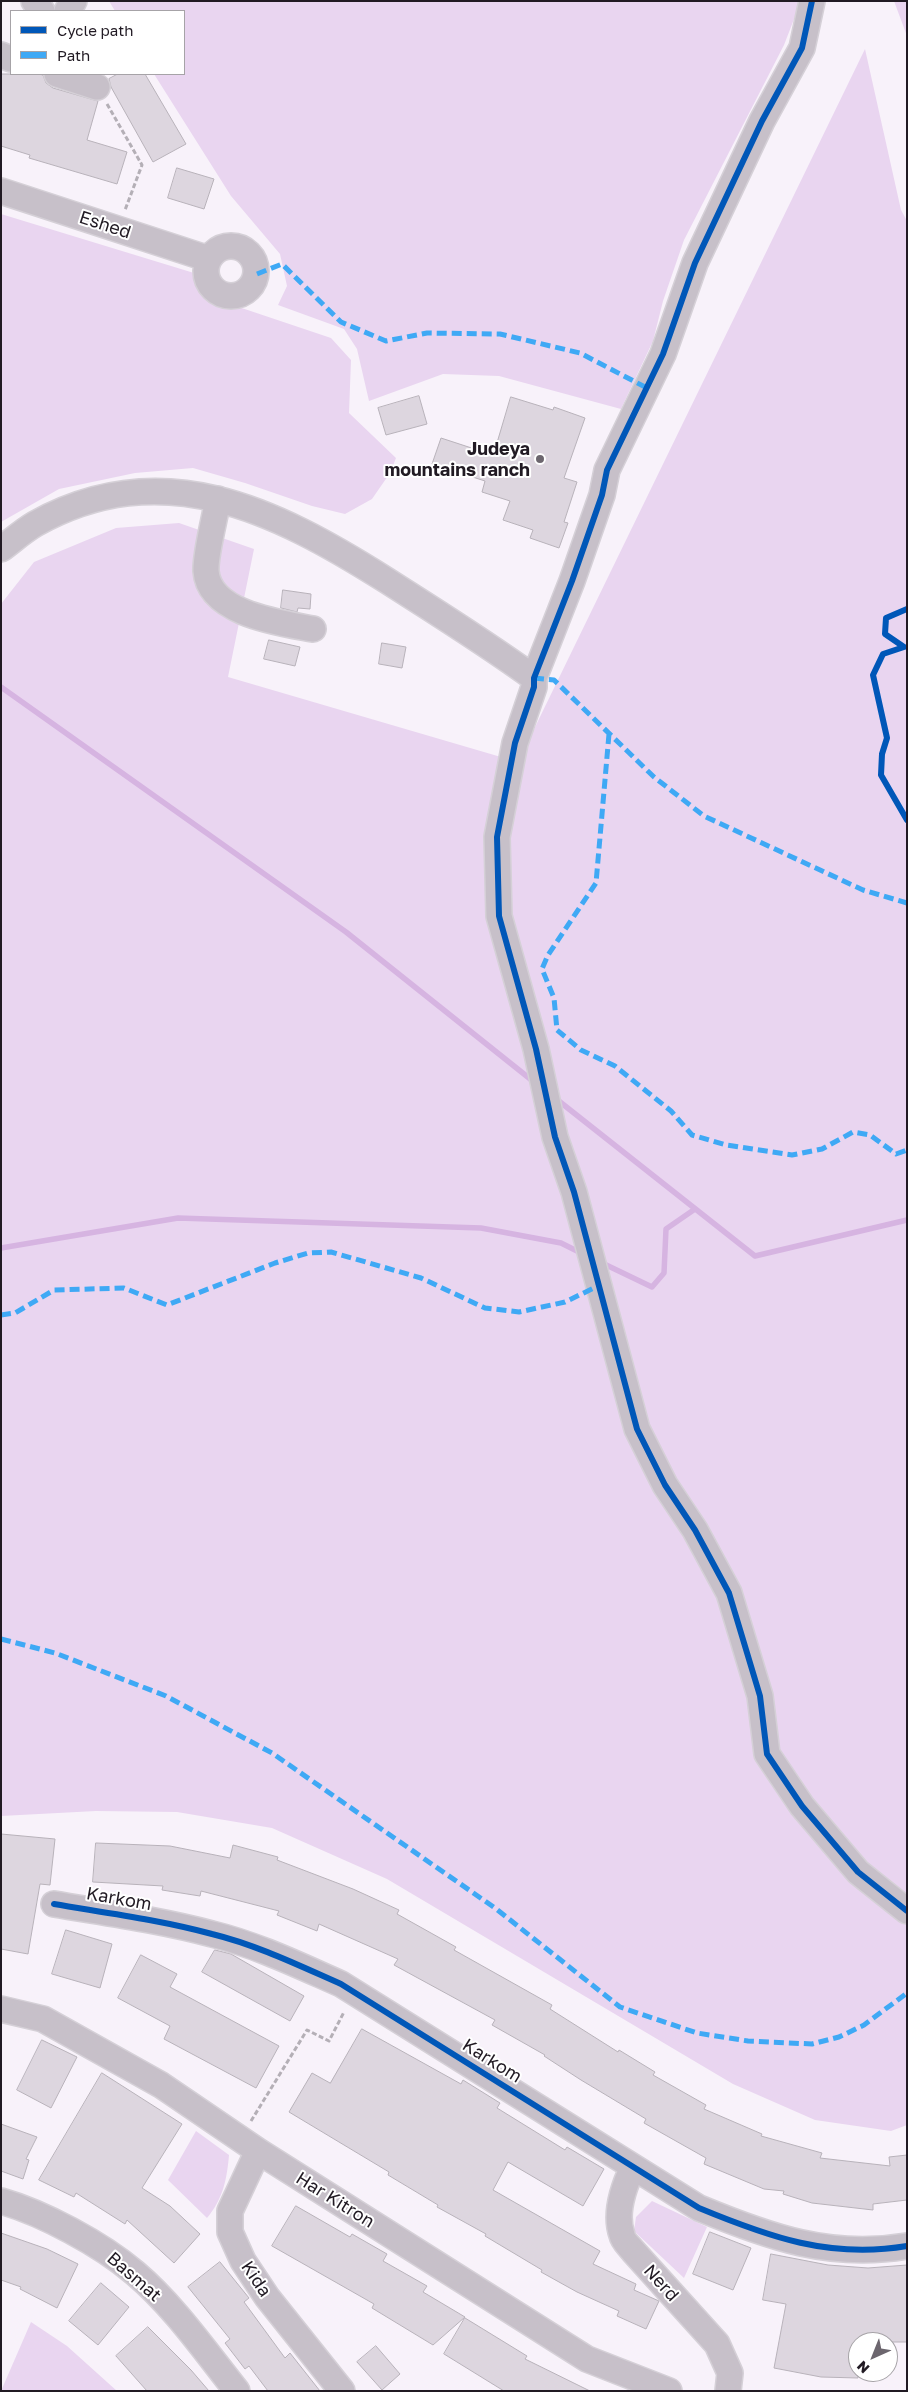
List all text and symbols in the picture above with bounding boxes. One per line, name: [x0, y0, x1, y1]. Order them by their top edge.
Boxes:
legend: [10, 10, 185, 75]
text: Cycle path: [57, 21, 133, 39]
text: Path: [57, 46, 90, 64]
street label: Eshed: [76, 207, 134, 243]
place label: Judeya mountains ranch: [384, 438, 530, 480]
marker: Judeya mountains ranch: [534, 453, 546, 465]
street label: Karkom: [85, 1883, 153, 1915]
street label: Karkom: [458, 2034, 526, 2088]
street label: Har Kitron: [292, 2167, 378, 2233]
street label: Basmat: [102, 2248, 166, 2306]
street label: Kida: [236, 2257, 276, 2301]
street label: Nerd: [639, 2260, 683, 2306]
north arrow: [848, 2332, 898, 2382]
text: N: [853, 2358, 873, 2377]

